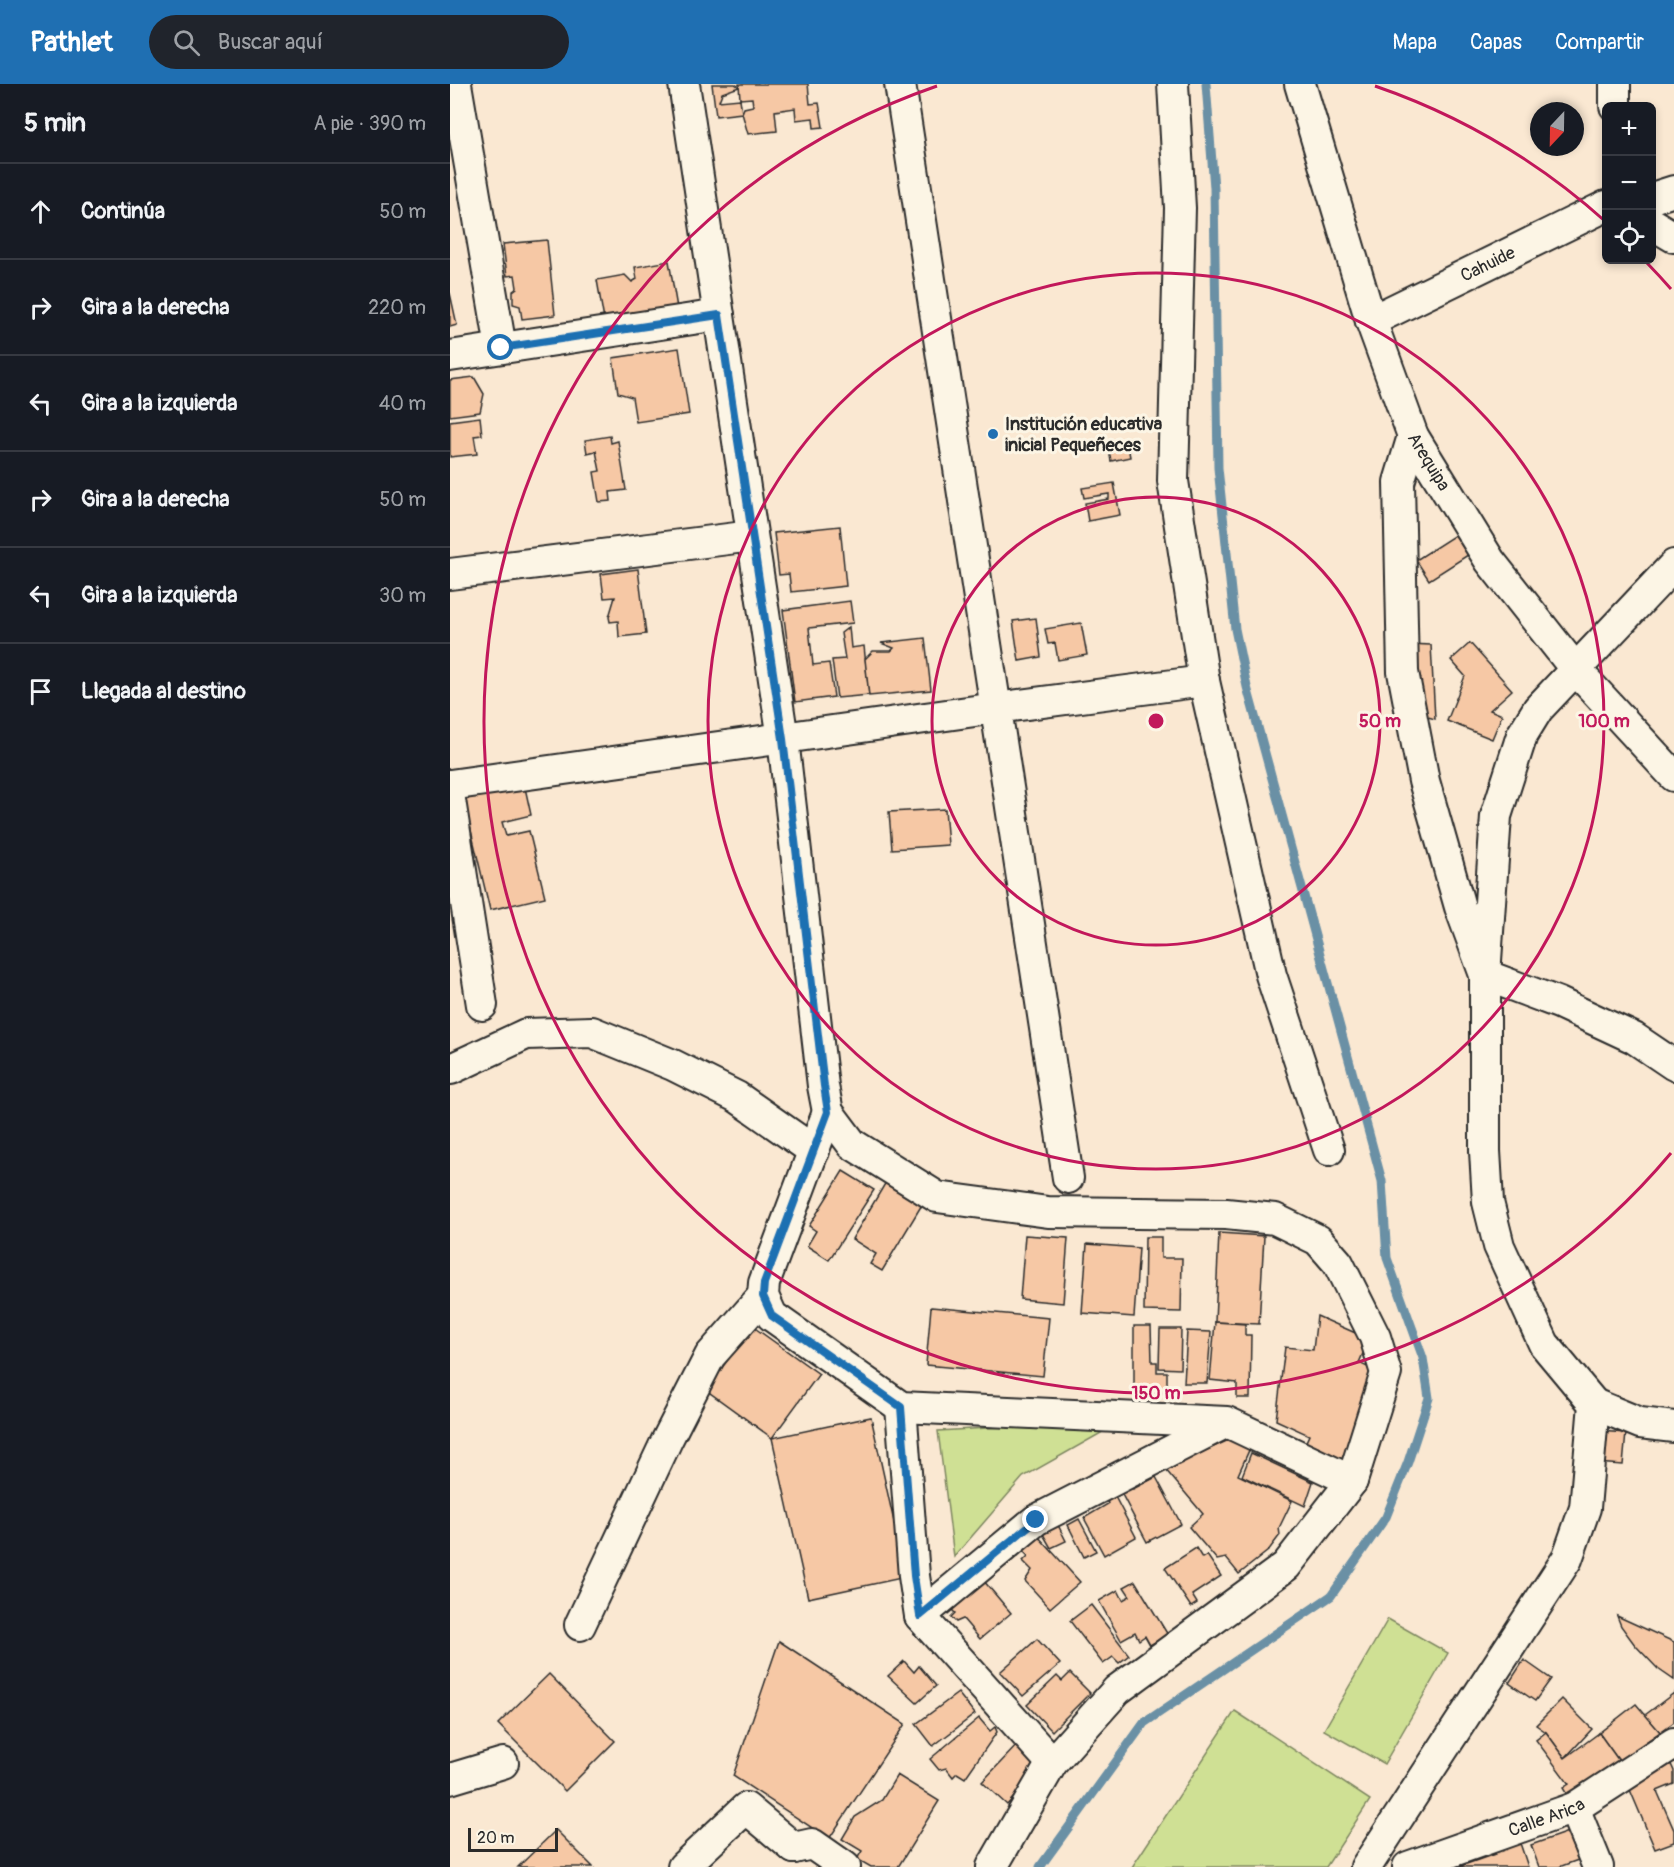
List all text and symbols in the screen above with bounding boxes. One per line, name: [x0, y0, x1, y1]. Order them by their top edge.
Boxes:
search box: [149, 15, 569, 69]
text: Pathlet: [30, 25, 113, 60]
icon: search: [170, 26, 203, 59]
text: Buscar aquí: [218, 28, 323, 56]
text: Mapa: [1393, 29, 1437, 56]
text: Capas: [1470, 29, 1522, 56]
text: Compartir: [1555, 29, 1644, 56]
north arrow: [1530, 102, 1584, 156]
map controls: [1602, 102, 1656, 264]
button: +: [1602, 102, 1656, 156]
text: 5 min: [24, 107, 86, 139]
text: A pie · 390 m: [313, 111, 426, 136]
button: −: [1602, 156, 1656, 210]
icon: ahead: [24, 195, 57, 228]
text: Continúa: [81, 197, 165, 225]
text: 50 m: [379, 199, 426, 224]
button: locate: [1602, 210, 1656, 264]
street label: Cahuide: [1457, 241, 1519, 287]
icon: right: [24, 291, 57, 324]
text: Gira a la derecha: [81, 293, 229, 321]
text: 220 m: [368, 295, 426, 320]
route start: [487, 334, 513, 360]
icon: left: [24, 387, 57, 420]
text: Gira a la izquierda: [81, 389, 238, 417]
text: 40 m: [379, 391, 426, 416]
place label: Institución educativa inicial Pequeñeces: [1005, 413, 1163, 457]
marker: Institución educativa inicial Pequeñeces: [986, 427, 1000, 441]
street label: Arequipa: [1402, 429, 1455, 495]
icon: right: [24, 483, 57, 516]
text: Gira a la derecha: [81, 485, 229, 513]
text: 50 m: [379, 487, 426, 512]
icon: left: [24, 579, 57, 612]
text: Gira a la izquierda: [81, 581, 238, 609]
text: 30 m: [379, 583, 426, 608]
icon: arrive: [24, 675, 57, 708]
text: Llegada al destino: [81, 677, 246, 705]
text: 50 m: [1359, 710, 1401, 733]
text: 100 m: [1578, 710, 1630, 733]
centre of rings: [1146, 711, 1166, 731]
text: 150 m: [1132, 1382, 1181, 1405]
route end: [1022, 1506, 1048, 1532]
street label: Calle Arica: [1505, 1793, 1590, 1842]
scale bar: [468, 1825, 558, 1852]
text: 20 m: [477, 1828, 515, 1848]

